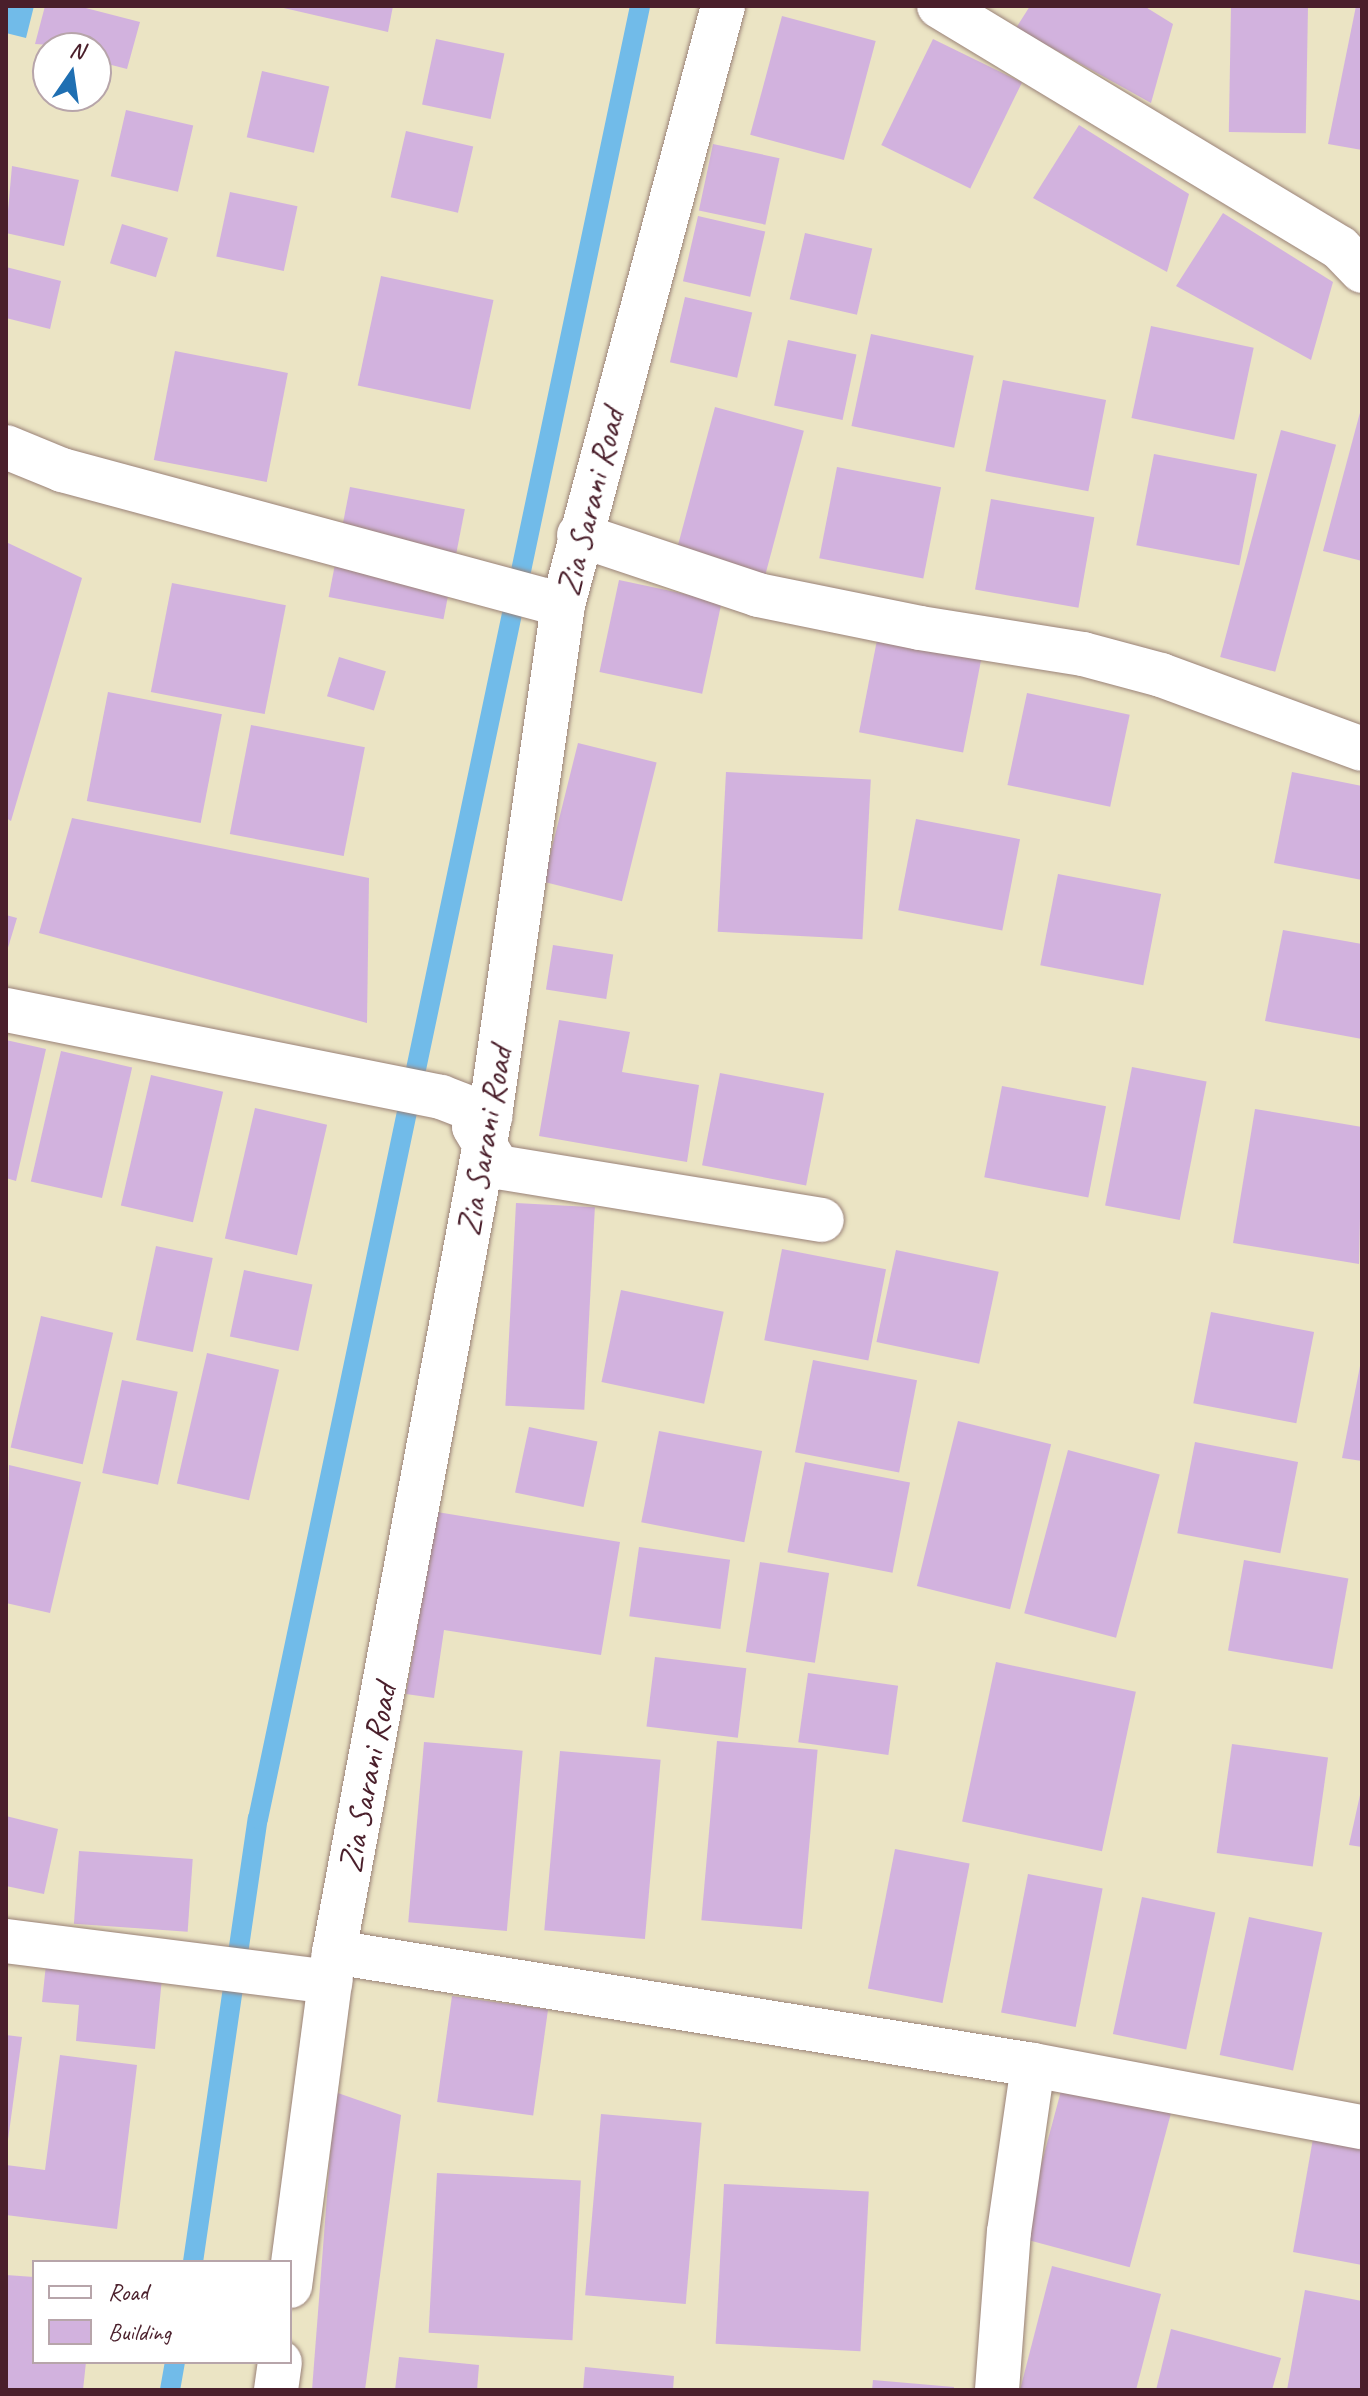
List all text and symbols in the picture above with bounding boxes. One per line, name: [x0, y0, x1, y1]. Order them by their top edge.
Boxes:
north arrow: [32, 32, 112, 112]
text: N: [67, 35, 87, 66]
street label: Zia Sarani Road: [547, 405, 633, 599]
street label: Zia Sarani Road: [447, 1044, 521, 1238]
street label: Zia Sarani Road: [329, 1681, 405, 1875]
legend: [32, 2260, 292, 2364]
text: Road: [108, 2277, 148, 2307]
text: Building: [108, 2317, 171, 2347]

